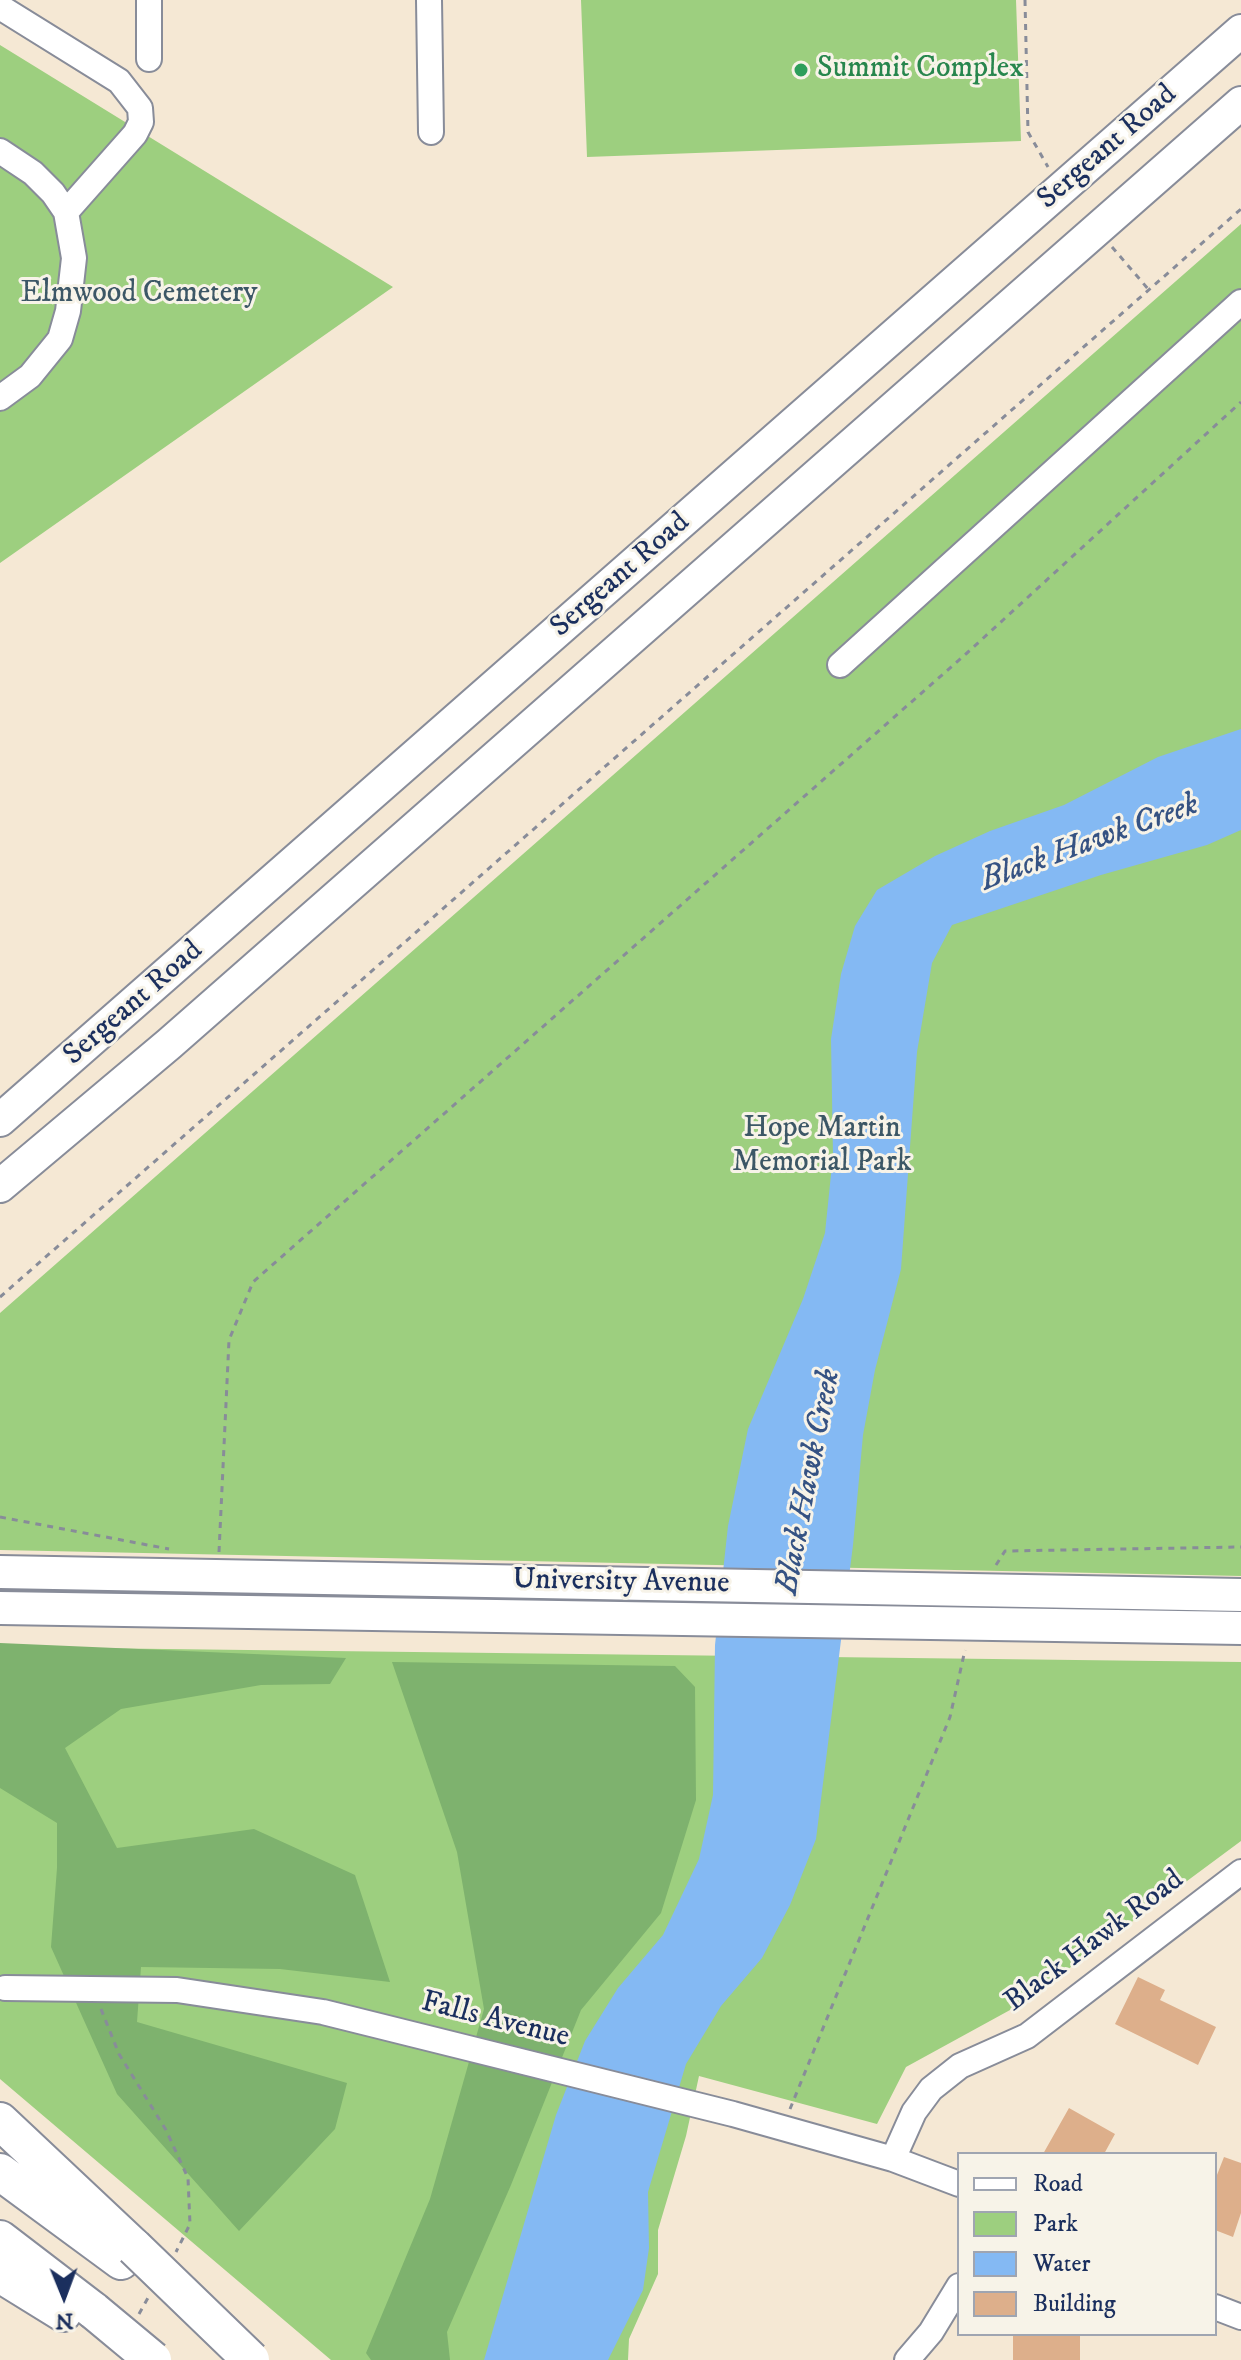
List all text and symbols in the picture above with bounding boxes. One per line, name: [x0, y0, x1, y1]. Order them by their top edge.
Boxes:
place label: Summit Complex: [817, 52, 1024, 88]
marker: Summit Complex: [792, 61, 810, 79]
street label: Sergeant Road: [1031, 78, 1185, 218]
park label: Elmwood Cemetery: [20, 277, 258, 313]
street label: Sergeant Road: [544, 506, 698, 646]
water label: Black Hawk Creek: [976, 787, 1204, 901]
street label: Sergeant Road: [57, 934, 211, 1074]
park label: Hope Martin Memorial Park: [732, 1112, 912, 1182]
water label: Black Hawk Creek: [769, 1366, 851, 1598]
street label: University Avenue: [512, 1563, 730, 1603]
street label: Black Hawk Road: [998, 1863, 1192, 2021]
street label: Falls Avenue: [417, 1985, 573, 2057]
legend: [957, 2152, 1217, 2336]
text: Road: [1033, 2169, 1083, 2199]
text: Park: [1033, 2209, 1078, 2239]
text: Water: [1033, 2249, 1090, 2279]
north arrow: [24, 2256, 104, 2336]
text: Building: [1033, 2289, 1116, 2319]
text: N: [55, 2307, 74, 2334]

